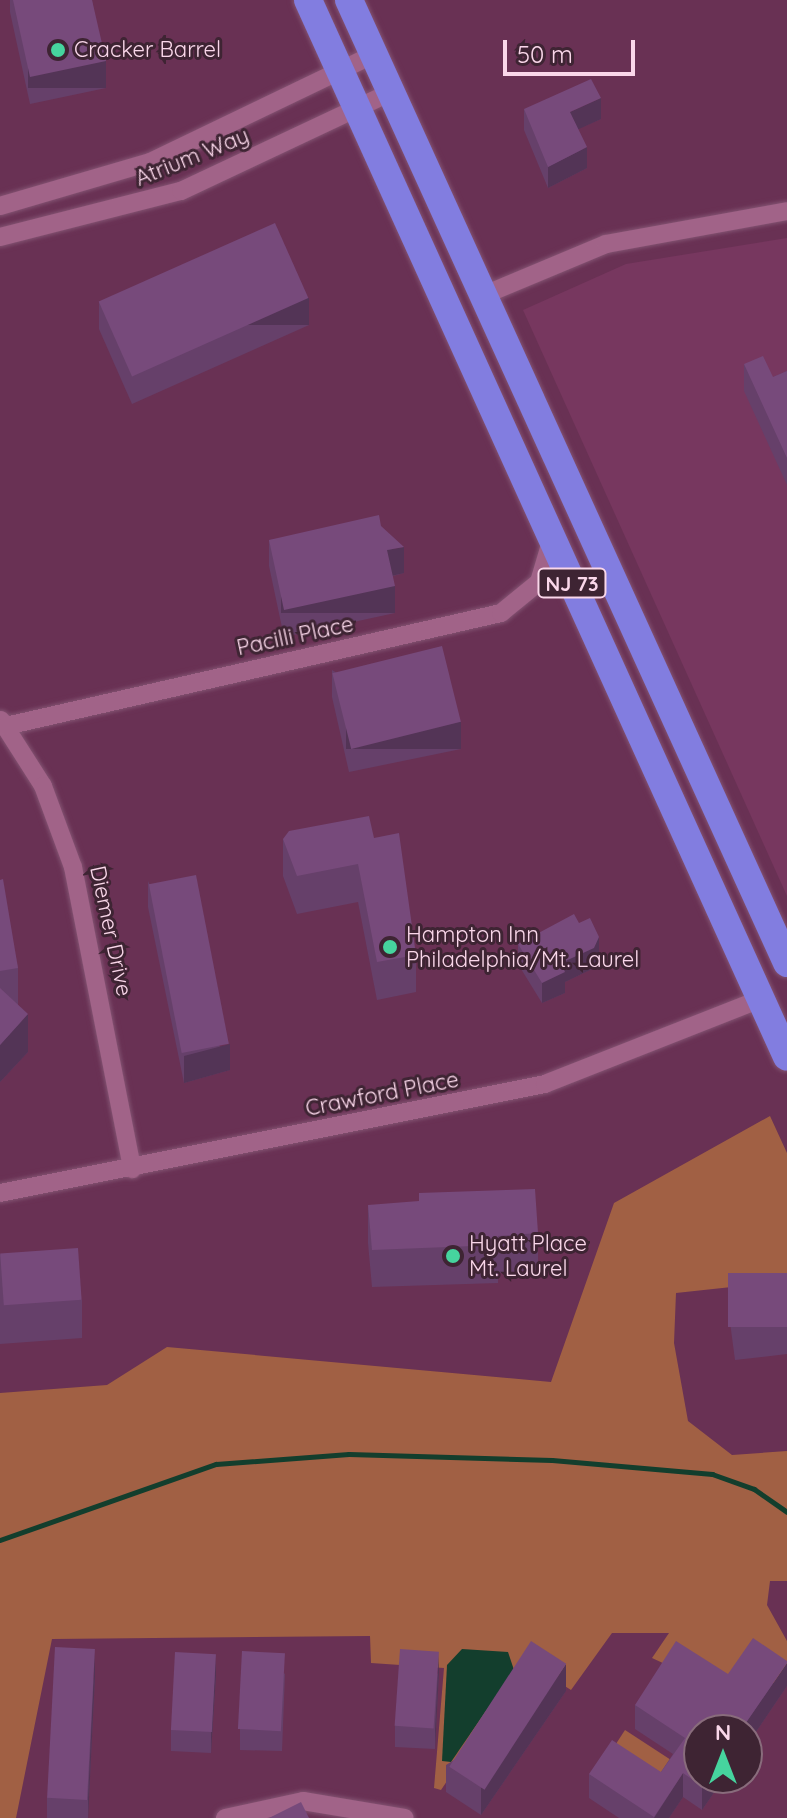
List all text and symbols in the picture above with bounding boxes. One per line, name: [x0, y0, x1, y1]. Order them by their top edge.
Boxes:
scale bar: [507, 24, 639, 74]
place label: Cracker Barrel: [74, 37, 221, 63]
text: 50 m: [517, 39, 573, 69]
marker: Cracker Barrel: [49, 41, 67, 59]
street label: Atrium Way: [131, 122, 253, 192]
road number: NJ 73: [536, 567, 608, 599]
street label: Pacilli Place: [234, 611, 356, 661]
street label: Diemer Drive: [84, 863, 138, 999]
place label: Hampton Inn Philadelphia/Mt. Laurel: [406, 921, 639, 972]
marker: Hampton Inn Philadelphia/Mt. Laurel: [381, 938, 399, 956]
street label: Crawford Place: [303, 1066, 461, 1122]
place label: Hyatt Place Mt. Laurel: [469, 1230, 587, 1282]
marker: Hyatt Place Mt. Laurel: [444, 1247, 462, 1265]
north arrow: [683, 1714, 763, 1794]
text: N: [715, 1718, 731, 1746]

